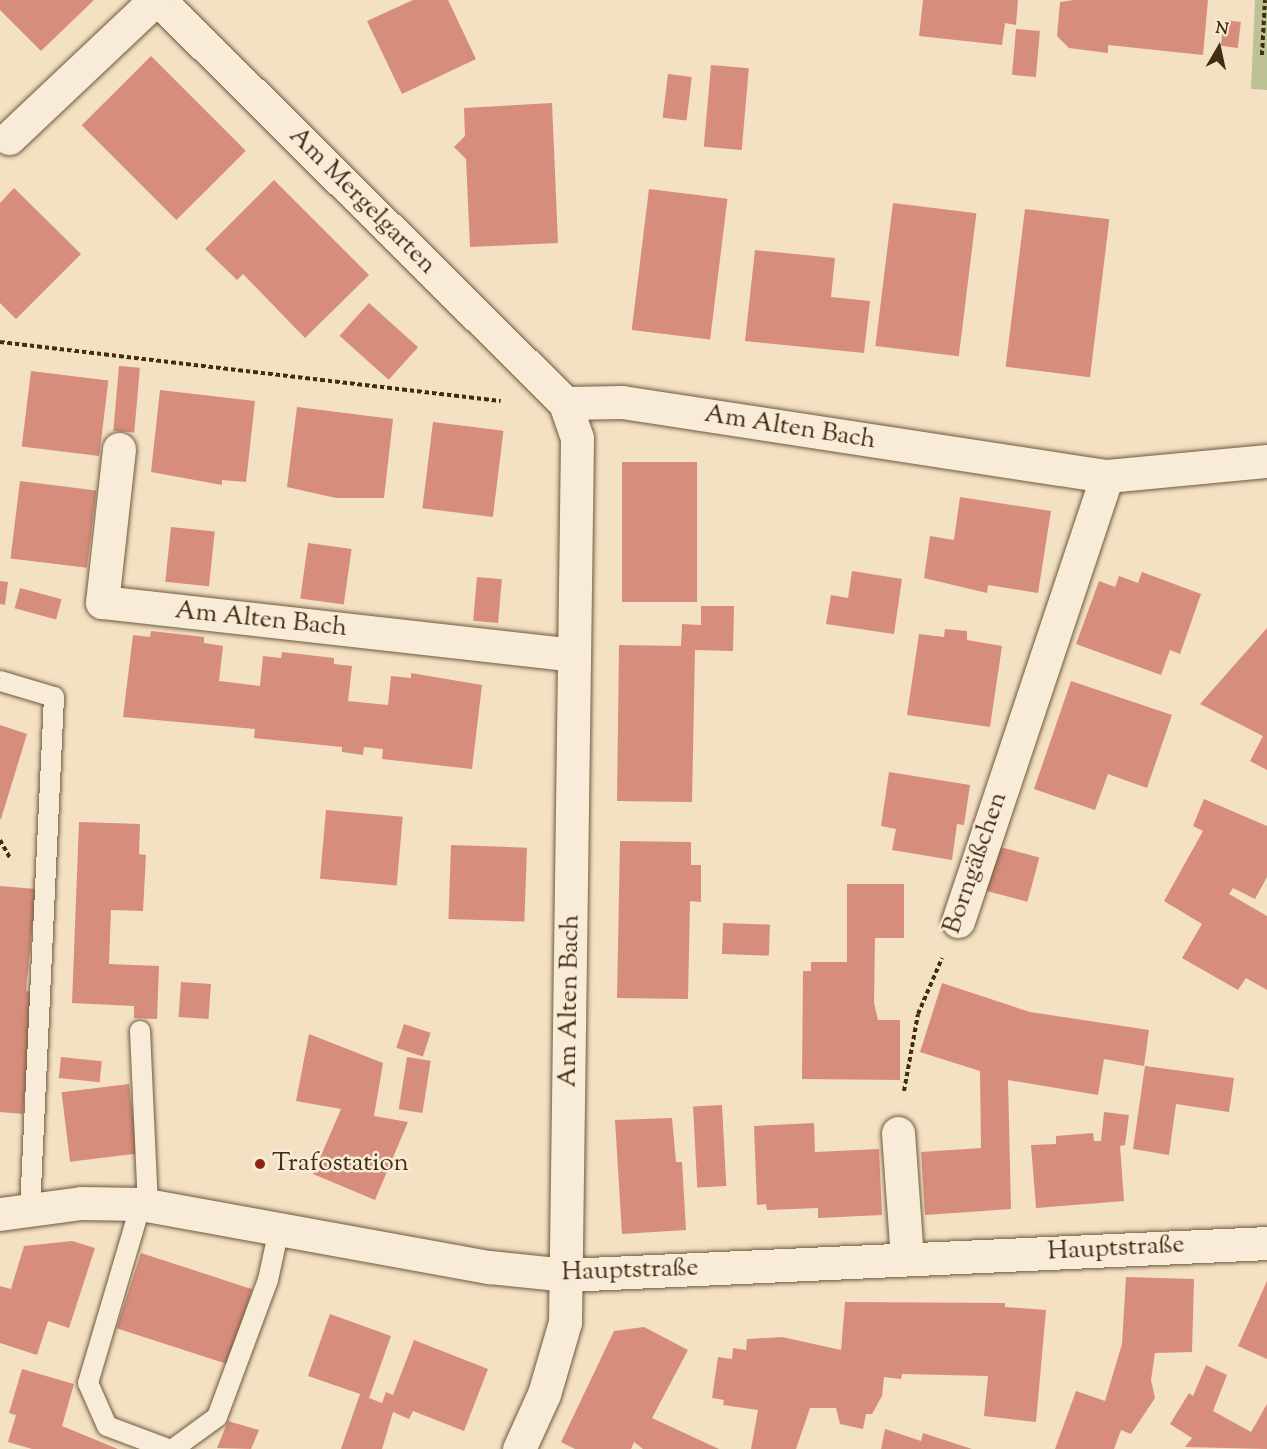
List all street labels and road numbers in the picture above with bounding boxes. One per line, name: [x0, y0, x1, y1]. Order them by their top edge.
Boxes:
street label: Am Mergelgarten: [282, 121, 442, 281]
street label: Am Alten Bach: [702, 399, 878, 457]
street label: Am Alten Bach: [173, 595, 349, 645]
street label: Borngäßchen: [937, 788, 1015, 938]
street label: Am Alten Bach: [553, 914, 587, 1088]
street label: Hauptstraße: [1047, 1230, 1185, 1268]
street label: Hauptstraße: [561, 1253, 699, 1289]

